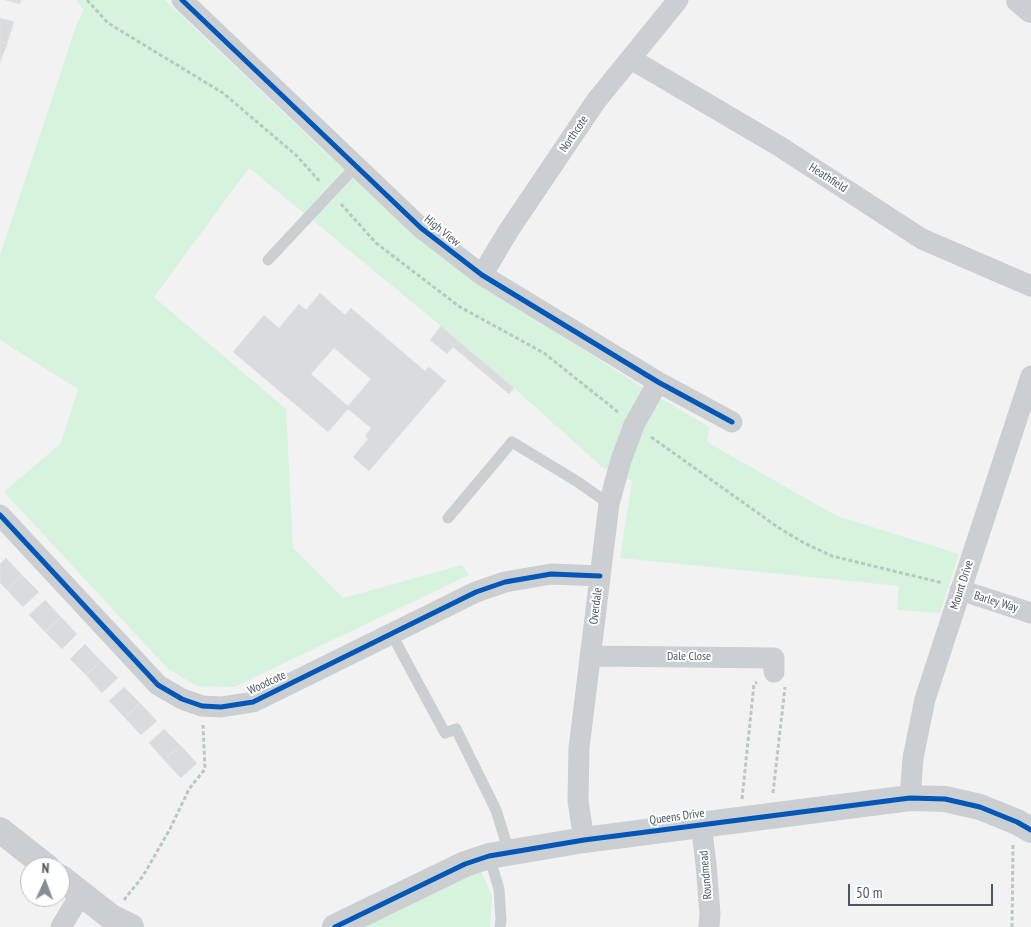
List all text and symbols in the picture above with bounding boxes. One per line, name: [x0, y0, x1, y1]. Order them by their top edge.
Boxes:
street label: Northcote: [557, 113, 591, 155]
street label: Heathfield: [806, 160, 850, 196]
street label: High View: [421, 212, 463, 250]
street label: Mount Drive: [947, 559, 977, 611]
street label: Overdale: [587, 587, 605, 625]
street label: Barley Way: [972, 588, 1020, 616]
street label: Dale Close: [667, 650, 711, 664]
street label: Woodcote: [246, 668, 288, 698]
street label: Queens Drive: [649, 806, 705, 828]
street label: Roundmead: [697, 850, 715, 900]
north arrow: [20, 857, 70, 907]
text: N: [41, 859, 50, 877]
scale bar: [851, 874, 996, 906]
text: 50 m: [856, 883, 882, 902]

